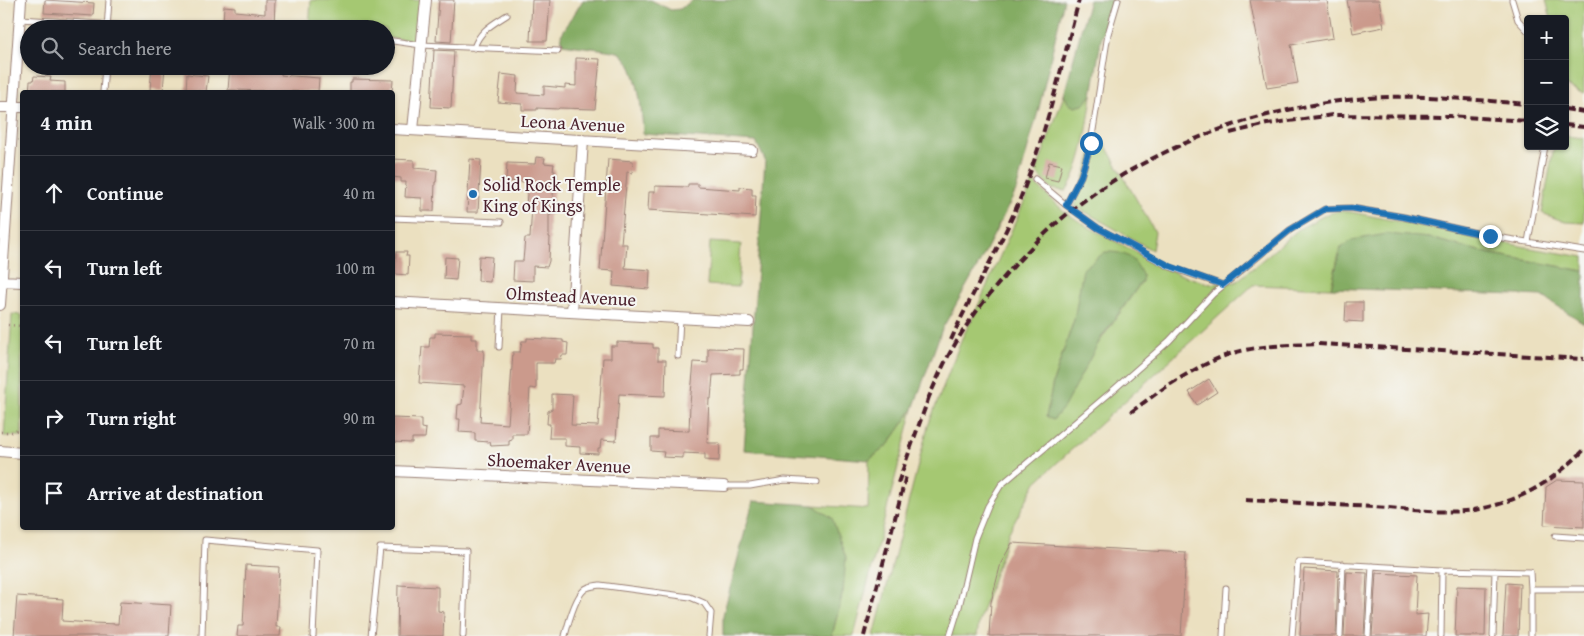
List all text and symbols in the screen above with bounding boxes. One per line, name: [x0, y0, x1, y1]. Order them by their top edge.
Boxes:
map controls: [1524, 15, 1569, 150]
button: +: [1524, 15, 1569, 60]
search box: [20, 20, 395, 75]
icon: search: [38, 34, 66, 62]
text: Search here: [78, 34, 172, 62]
button: −: [1524, 60, 1569, 105]
button: layers: [1524, 105, 1569, 150]
text: 4 min: [40, 107, 92, 138]
street label: Leona Avenue: [520, 107, 626, 139]
text: Walk · 300 m: [292, 111, 375, 135]
route start: [1080, 132, 1103, 155]
place label: Solid Rock Temple King of Kings: [483, 171, 621, 219]
icon: ahead: [40, 179, 68, 207]
text: Continue: [87, 179, 164, 207]
text: 40 m: [343, 181, 375, 205]
marker: Solid Rock Temple King of Kings: [467, 188, 479, 200]
route end: [1479, 225, 1502, 248]
icon: left: [40, 254, 68, 282]
text: Turn left: [87, 254, 162, 282]
text: 100 m: [335, 256, 375, 280]
street label: Olmstead Avenue: [505, 279, 637, 313]
icon: left: [40, 329, 68, 357]
text: Turn left: [87, 329, 162, 357]
text: 70 m: [343, 331, 375, 355]
icon: right: [40, 404, 68, 432]
text: Turn right: [87, 404, 176, 432]
text: 90 m: [343, 406, 375, 430]
street label: Shoemaker Avenue: [487, 446, 631, 480]
icon: arrive: [40, 479, 68, 507]
text: Arrive at destination: [87, 479, 263, 507]

